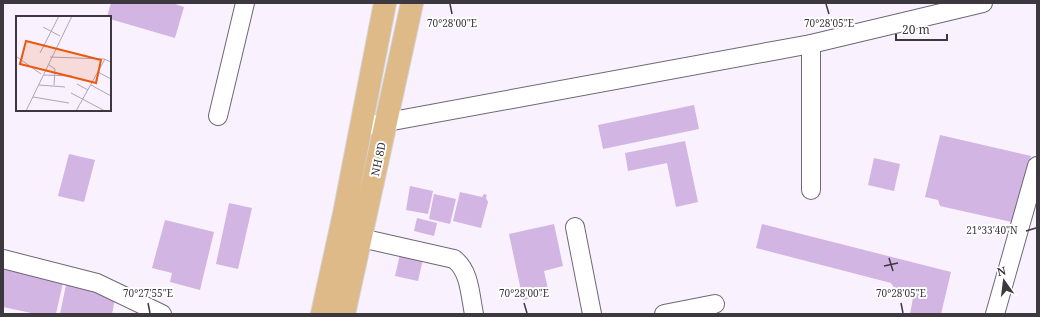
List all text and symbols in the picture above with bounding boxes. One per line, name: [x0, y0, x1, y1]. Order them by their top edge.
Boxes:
inset map: [16, 16, 111, 111]
text: 70°28'00"E: [427, 16, 477, 30]
text: 70°28'05"E: [804, 16, 854, 30]
scale bar: [896, 16, 947, 42]
text: 20 m: [902, 21, 930, 38]
street label: NH 8D: [367, 141, 389, 177]
text: 21°33'40"N: [966, 223, 1018, 237]
north arrow: [984, 261, 1024, 301]
text: N: [995, 262, 1008, 279]
text: 70°27'55"E: [123, 286, 173, 300]
text: 70°28'00"E: [499, 286, 549, 300]
text: 70°28'05"E: [876, 286, 926, 300]

